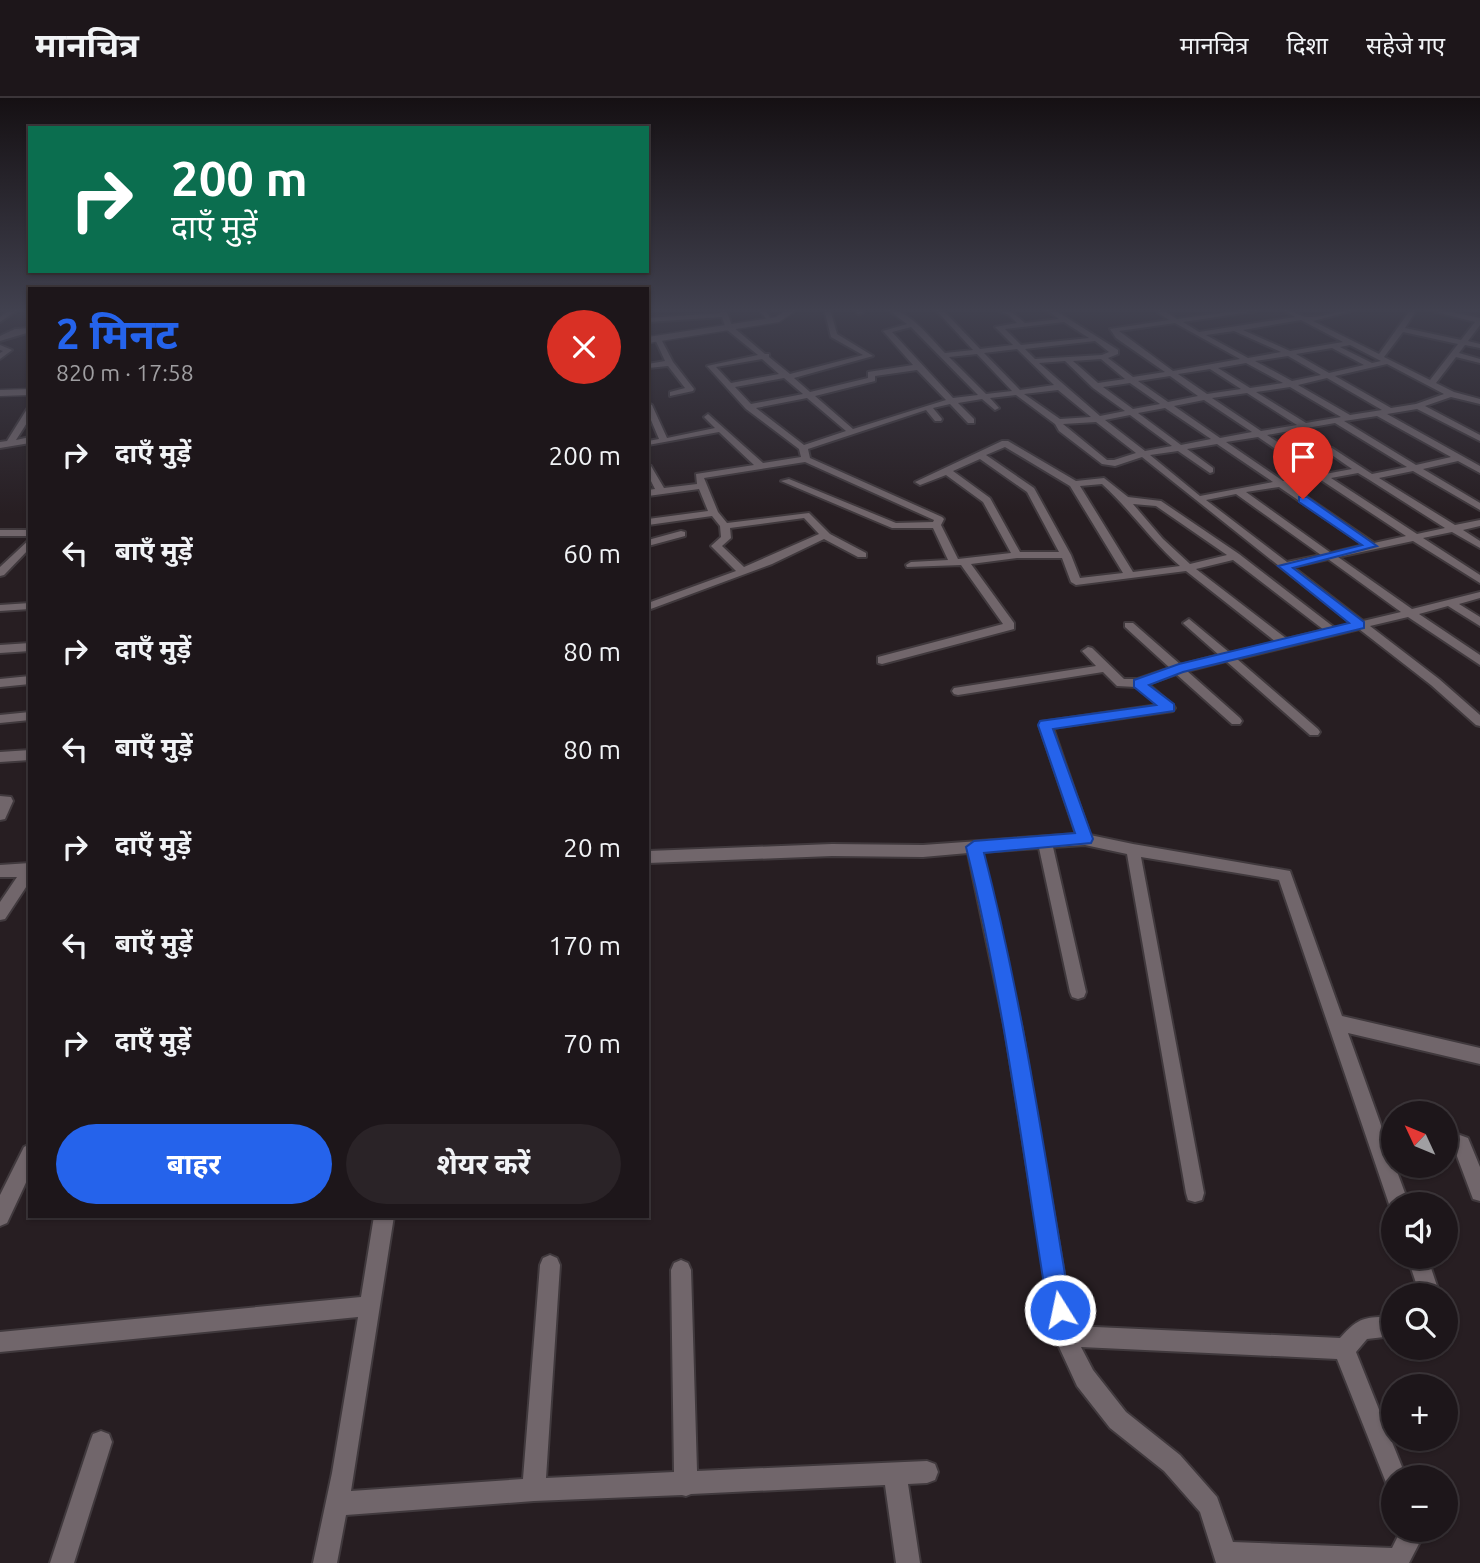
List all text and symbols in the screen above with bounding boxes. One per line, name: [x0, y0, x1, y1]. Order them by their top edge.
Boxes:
text: मानचित्र: [35, 26, 139, 63]
text: मानचित्र: [1180, 32, 1248, 59]
text: दिशा: [1286, 32, 1328, 59]
text: सहेजे गए: [1366, 32, 1445, 59]
text: 200 m: [171, 150, 308, 205]
icon: right: [56, 154, 147, 245]
text: दाएँ मुड़ें: [171, 208, 258, 244]
text: 2 मिनट: [56, 310, 178, 357]
button: close: [547, 310, 621, 384]
text: 820 m · 17:58: [56, 360, 194, 385]
pin: [1273, 427, 1333, 499]
icon: right: [56, 436, 94, 474]
text: दाएँ मुड़ें: [115, 438, 191, 467]
icon: arrive: [1284, 438, 1322, 476]
text: 200 m: [549, 441, 621, 470]
icon: left: [56, 534, 94, 572]
text: बाएँ मुड़ें: [115, 536, 192, 565]
text: 60 m: [563, 539, 621, 568]
icon: right: [56, 632, 94, 670]
text: दाएँ मुड़ें: [115, 634, 191, 663]
text: 80 m: [563, 637, 621, 666]
icon: left: [56, 730, 94, 768]
text: बाएँ मुड़ें: [115, 732, 192, 761]
text: 80 m: [563, 735, 621, 764]
icon: right: [56, 828, 94, 866]
text: दाएँ मुड़ें: [115, 830, 191, 859]
text: 20 m: [563, 833, 621, 862]
icon: left: [56, 926, 94, 964]
text: बाएँ मुड़ें: [115, 928, 192, 957]
text: 170 m: [549, 931, 621, 960]
icon: right: [56, 1024, 94, 1062]
text: दाएँ मुड़ें: [115, 1026, 191, 1055]
text: 70 m: [563, 1029, 621, 1058]
north arrow: [1381, 1101, 1458, 1178]
map controls: [1381, 1101, 1458, 1542]
button: बाहर: [56, 1124, 332, 1204]
button: शेयर करें: [346, 1124, 621, 1204]
button: sound: [1381, 1192, 1458, 1269]
position arrow: [1023, 1273, 1097, 1347]
button: search: [1381, 1283, 1458, 1360]
button: +: [1381, 1374, 1458, 1451]
button: −: [1381, 1465, 1458, 1542]

